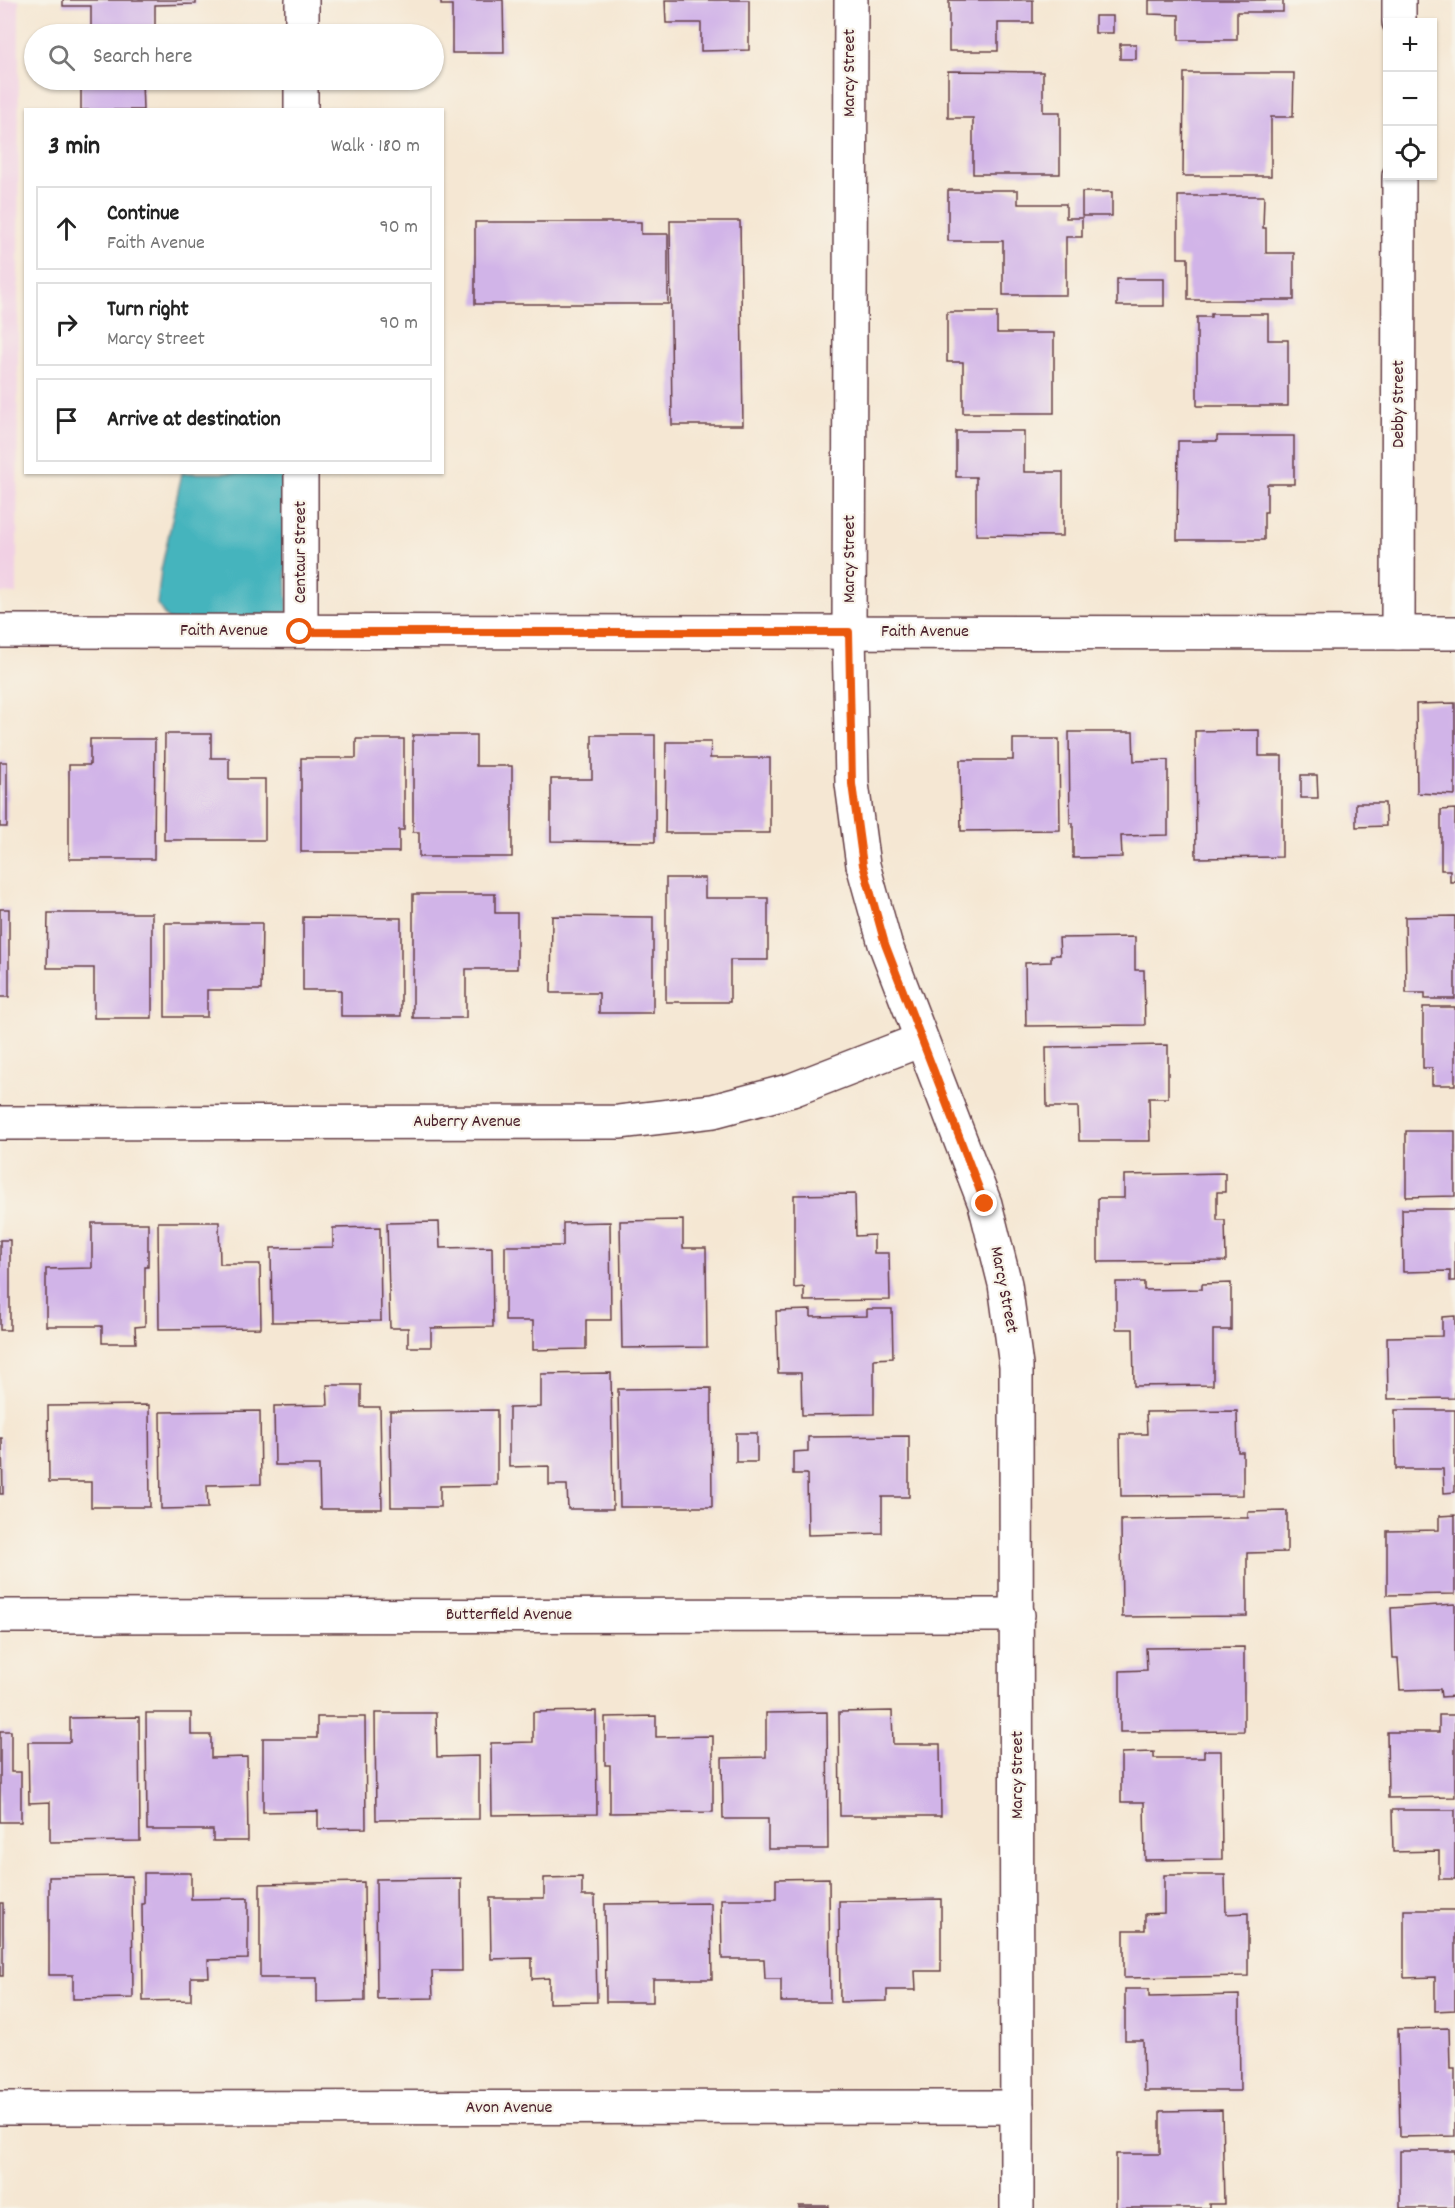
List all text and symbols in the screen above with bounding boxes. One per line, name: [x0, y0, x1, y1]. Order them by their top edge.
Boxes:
map controls: [1383, 18, 1437, 180]
button: +: [1383, 18, 1437, 72]
search box: [24, 24, 444, 90]
street label: Marcy Street: [838, 29, 863, 117]
icon: search: [45, 41, 78, 74]
text: Search here: [93, 42, 192, 73]
button: −: [1383, 72, 1437, 126]
button: locate: [1383, 126, 1437, 180]
text: 3 min: [48, 129, 100, 166]
text: Walk · 180 m: [331, 133, 420, 161]
text: Continue: [107, 199, 179, 230]
icon: ahead: [50, 212, 83, 245]
text: 90 m: [380, 214, 418, 242]
text: Faith Avenue: [107, 230, 205, 258]
text: Turn right: [107, 295, 189, 326]
icon: right: [50, 308, 83, 341]
text: 90 m: [380, 310, 418, 338]
text: Marcy Street: [107, 326, 205, 354]
street label: Debby Street: [1387, 360, 1412, 448]
icon: arrive: [50, 404, 83, 437]
text: Arrive at destination: [107, 405, 281, 436]
street label: Centaur Street: [289, 500, 314, 603]
street label: Marcy Street: [838, 515, 863, 603]
route start: [286, 618, 312, 644]
street label: Faith Avenue: [180, 619, 268, 644]
street label: Faith Avenue: [881, 620, 969, 645]
street label: Auberry Avenue: [413, 1110, 521, 1135]
route end: [971, 1190, 997, 1216]
street label: Marcy Street: [982, 1244, 1024, 1336]
street label: Butterfield Avenue: [446, 1603, 572, 1628]
street label: Marcy Street: [1006, 1731, 1031, 1819]
street label: Avon Avenue: [465, 2096, 553, 2121]

